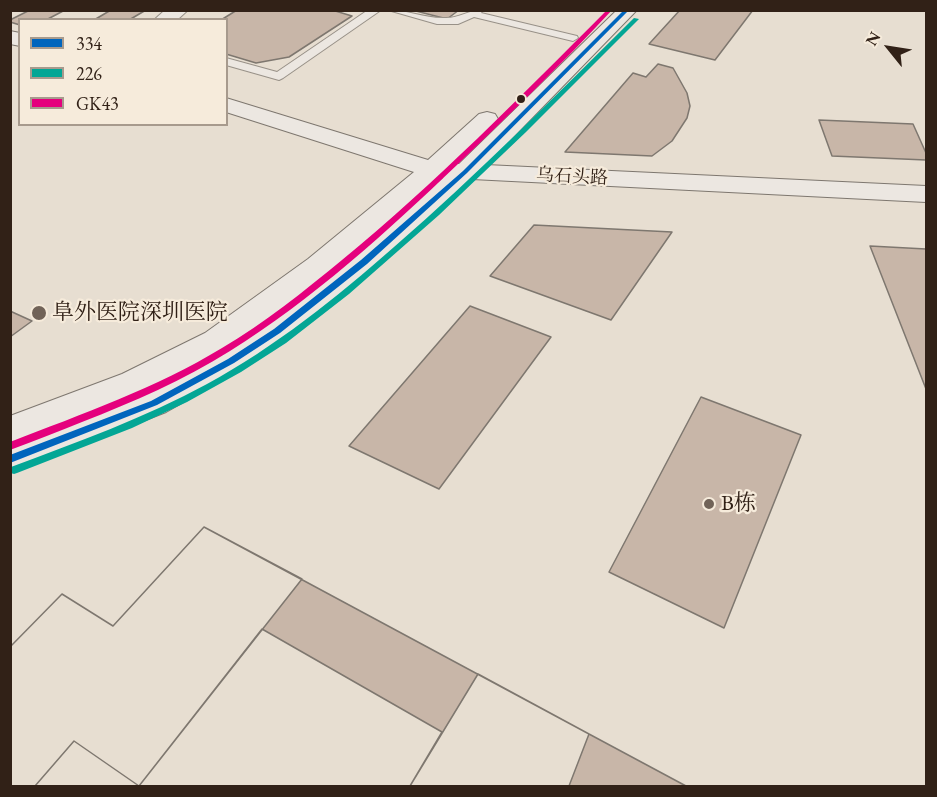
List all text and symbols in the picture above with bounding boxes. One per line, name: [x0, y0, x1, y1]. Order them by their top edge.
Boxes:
legend: [18, 18, 228, 126]
north arrow: [859, 18, 919, 78]
text: N: [861, 28, 885, 50]
text: 334: [76, 32, 102, 55]
text: 226: [76, 62, 102, 85]
text: GK43: [76, 92, 119, 115]
unlabelled marker: [515, 93, 527, 105]
street label: 乌石头路: [535, 164, 609, 190]
place label: 阜外医院深圳医院: [52, 300, 228, 326]
marker: 阜外医院深圳医院: [30, 304, 48, 322]
place label: B栋: [721, 491, 756, 517]
marker: B栋: [702, 497, 716, 511]

